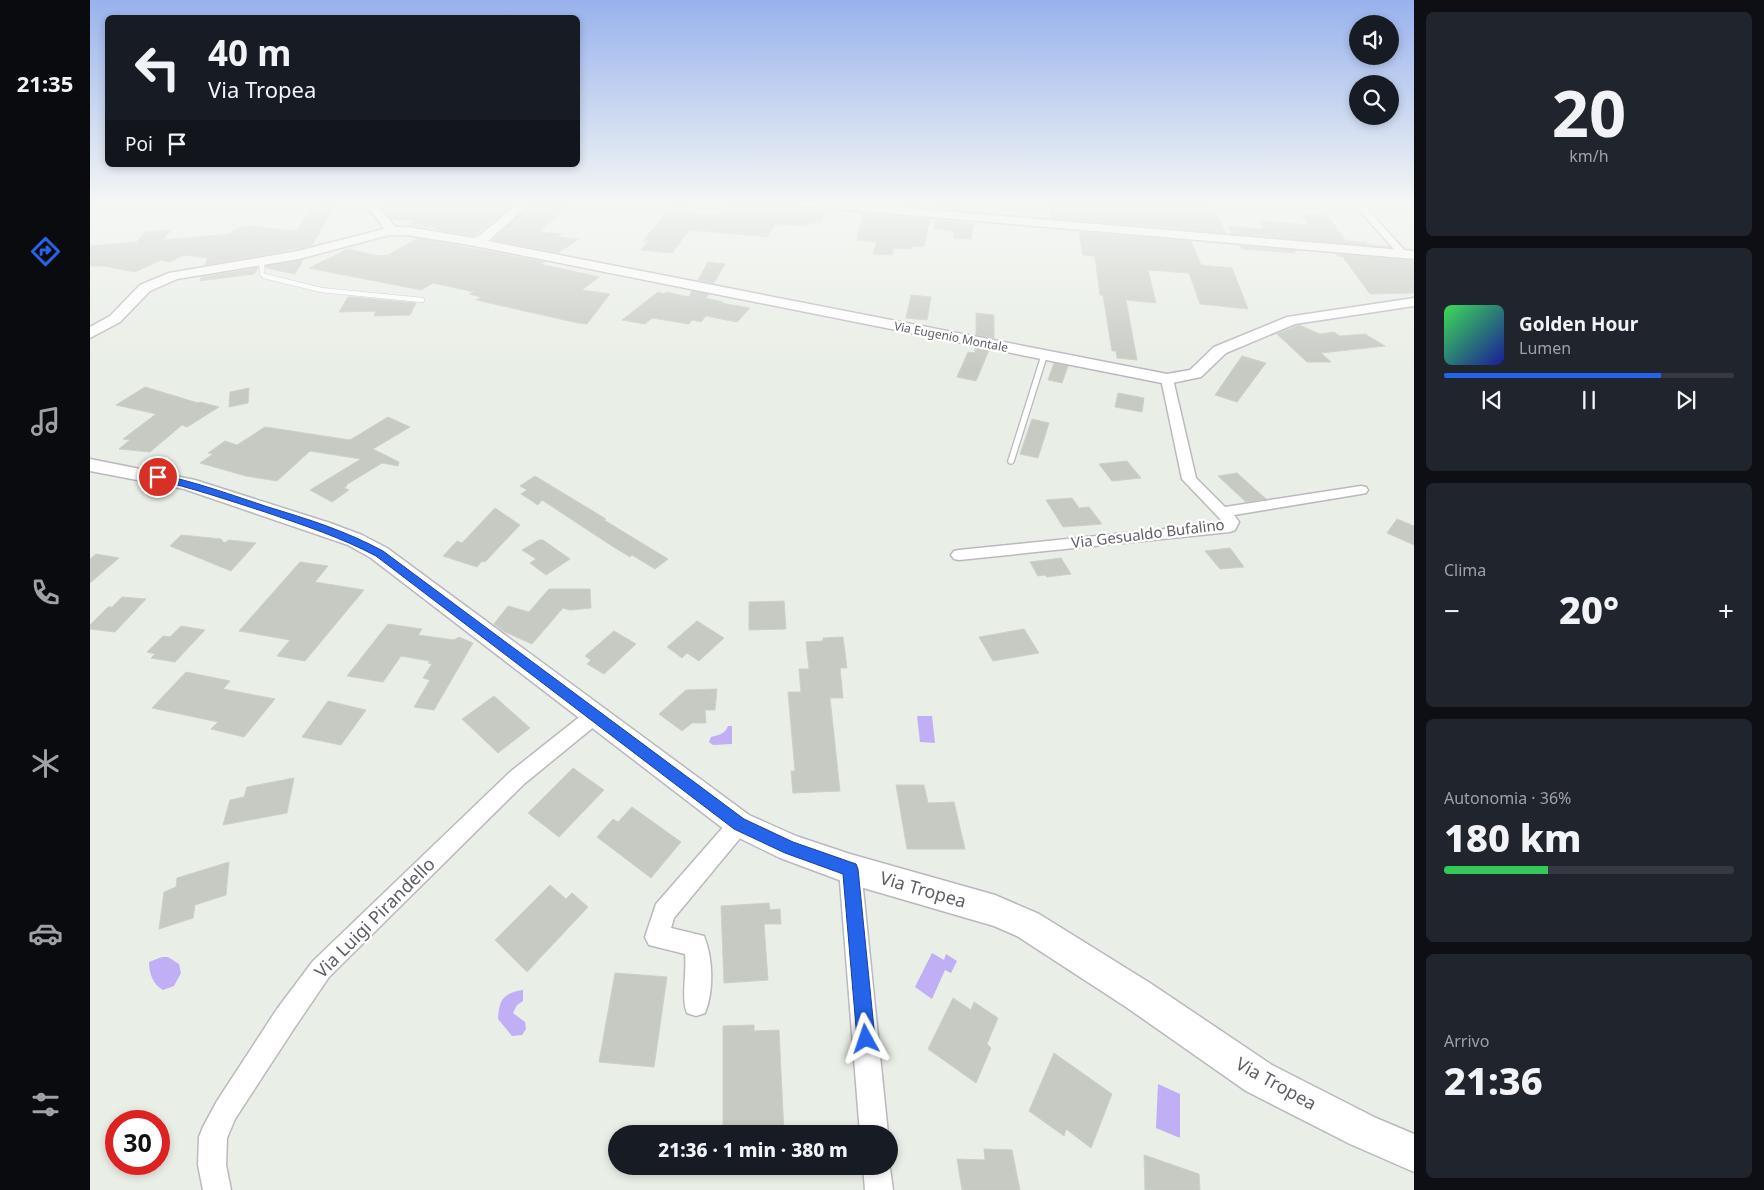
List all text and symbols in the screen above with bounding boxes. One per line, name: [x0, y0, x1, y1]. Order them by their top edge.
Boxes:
map controls: [1349, 15, 1399, 125]
button: sound: [1349, 15, 1399, 65]
text: 40 m: [208, 29, 291, 76]
icon: left: [125, 35, 190, 100]
text: 21:35: [17, 68, 73, 98]
text: 20: [1552, 68, 1626, 156]
text: Via Tropea: [208, 74, 316, 104]
button: search: [1349, 75, 1399, 125]
icon: arrive: [163, 130, 191, 158]
text: Poi: [125, 131, 153, 157]
text: km/h: [1569, 145, 1609, 167]
icon: directions: [28, 234, 63, 269]
text: Golden Hour: [1519, 311, 1638, 337]
street label: Via Eugenio Montale: [893, 317, 1010, 356]
text: Lumen: [1519, 337, 1571, 359]
icon: previous: [1478, 386, 1506, 414]
icon: pause: [1575, 386, 1603, 414]
icon: next: [1672, 386, 1700, 414]
icon: music: [28, 404, 63, 439]
pin: [137, 456, 179, 498]
icon: arrive: [144, 463, 172, 491]
street label: Via Gesualdo Bufalino: [1070, 514, 1226, 552]
text: Clima: [1444, 559, 1486, 581]
icon: phone: [28, 575, 63, 610]
text: 20°: [1559, 583, 1619, 635]
text: −: [1444, 591, 1460, 629]
text: +: [1718, 591, 1734, 629]
icon: climate: [28, 746, 63, 781]
text: Autonomia · 36%: [1444, 787, 1571, 809]
text: 180 km: [1444, 811, 1582, 863]
street label: Via Luigi Pirandello: [309, 852, 440, 983]
street label: Via Tropea: [877, 865, 969, 913]
icon: car: [28, 916, 63, 951]
position arrow: [839, 1012, 891, 1064]
text: Arrivo: [1444, 1030, 1489, 1052]
street label: Via Tropea: [1232, 1051, 1321, 1115]
text: 21:36: [1444, 1054, 1543, 1106]
icon: filters: [28, 1087, 63, 1122]
speed limit sign: 30: [105, 1110, 170, 1175]
text: 21:36 · 1 min · 380 m: [658, 1137, 848, 1163]

